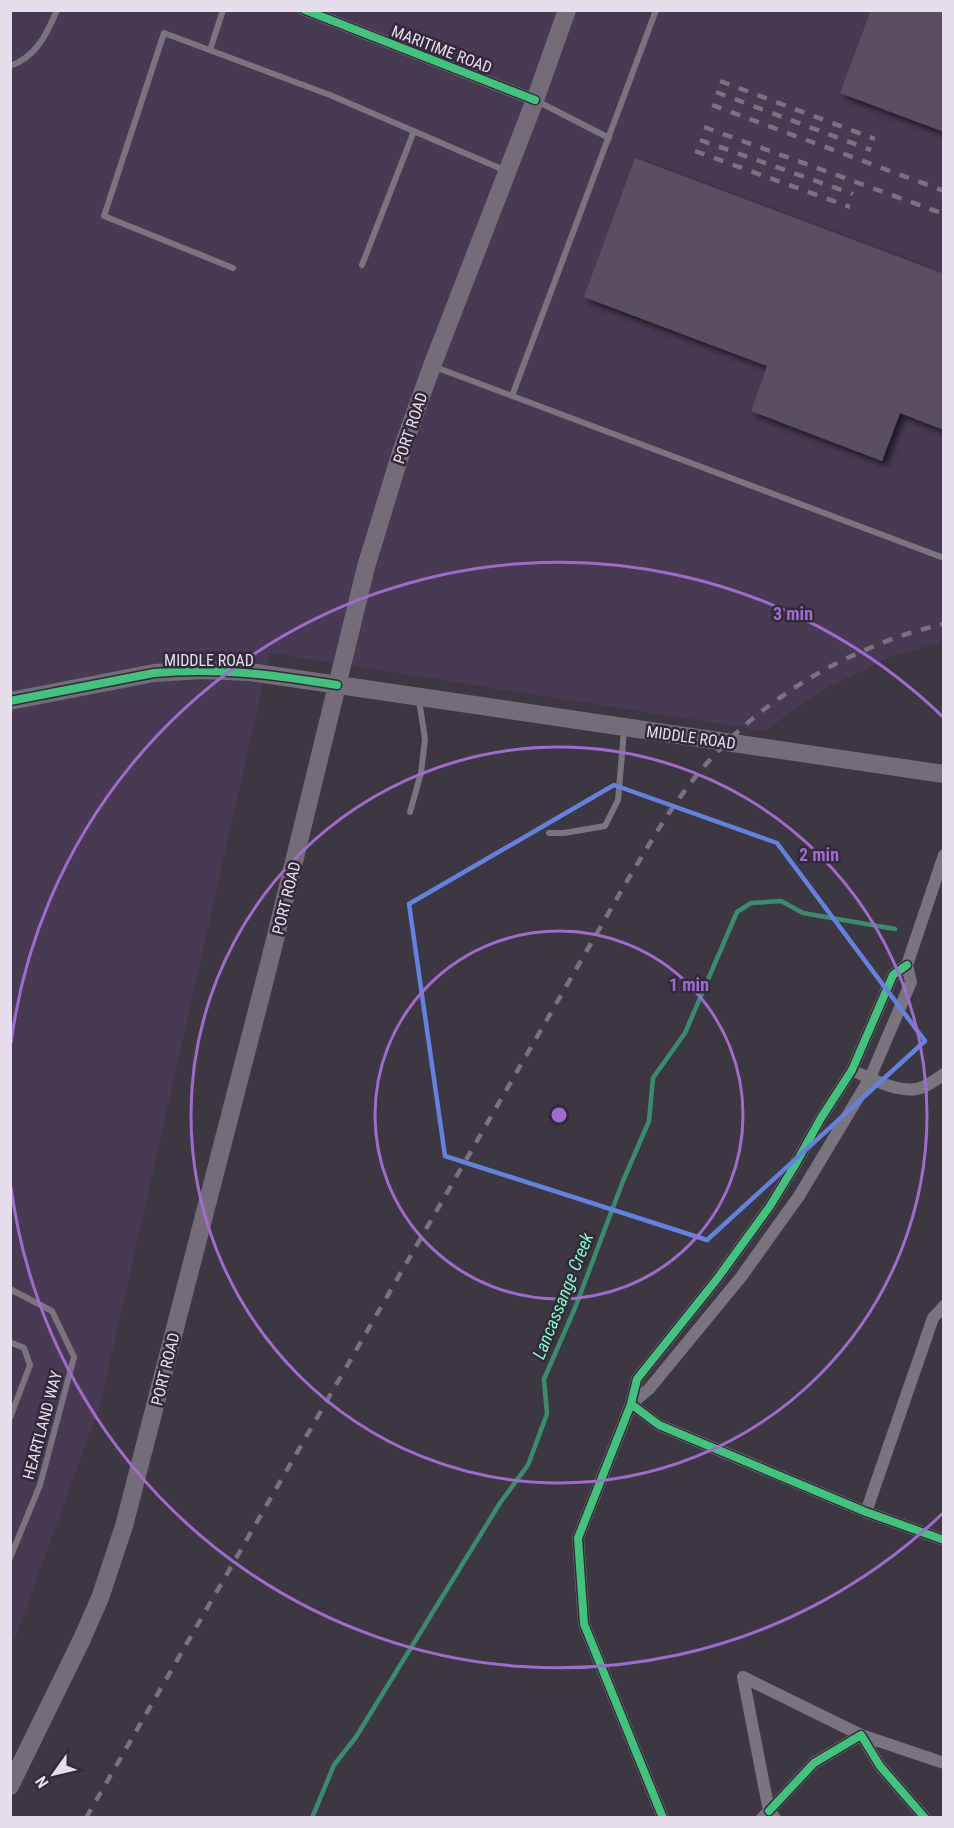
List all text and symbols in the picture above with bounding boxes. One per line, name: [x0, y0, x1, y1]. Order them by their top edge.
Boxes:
street label: MARITIME ROAD: [389, 22, 495, 77]
street label: PORT ROAD: [389, 390, 432, 466]
text: 3 min: [773, 603, 813, 624]
street label: MIDDLE ROAD: [164, 651, 254, 670]
street label: MIDDLE ROAD: [645, 722, 737, 753]
text: 2 min: [799, 844, 839, 865]
street label: PORT ROAD: [268, 860, 305, 936]
text: 1 min: [669, 974, 709, 995]
centre of rings: [549, 1105, 569, 1125]
water label: Lancassange Creek: [528, 1228, 598, 1362]
street label: PORT ROAD: [147, 1331, 184, 1407]
street label: HEARTLAND WAY: [19, 1368, 66, 1482]
north arrow: [24, 1744, 84, 1804]
text: N: [31, 1773, 53, 1791]

